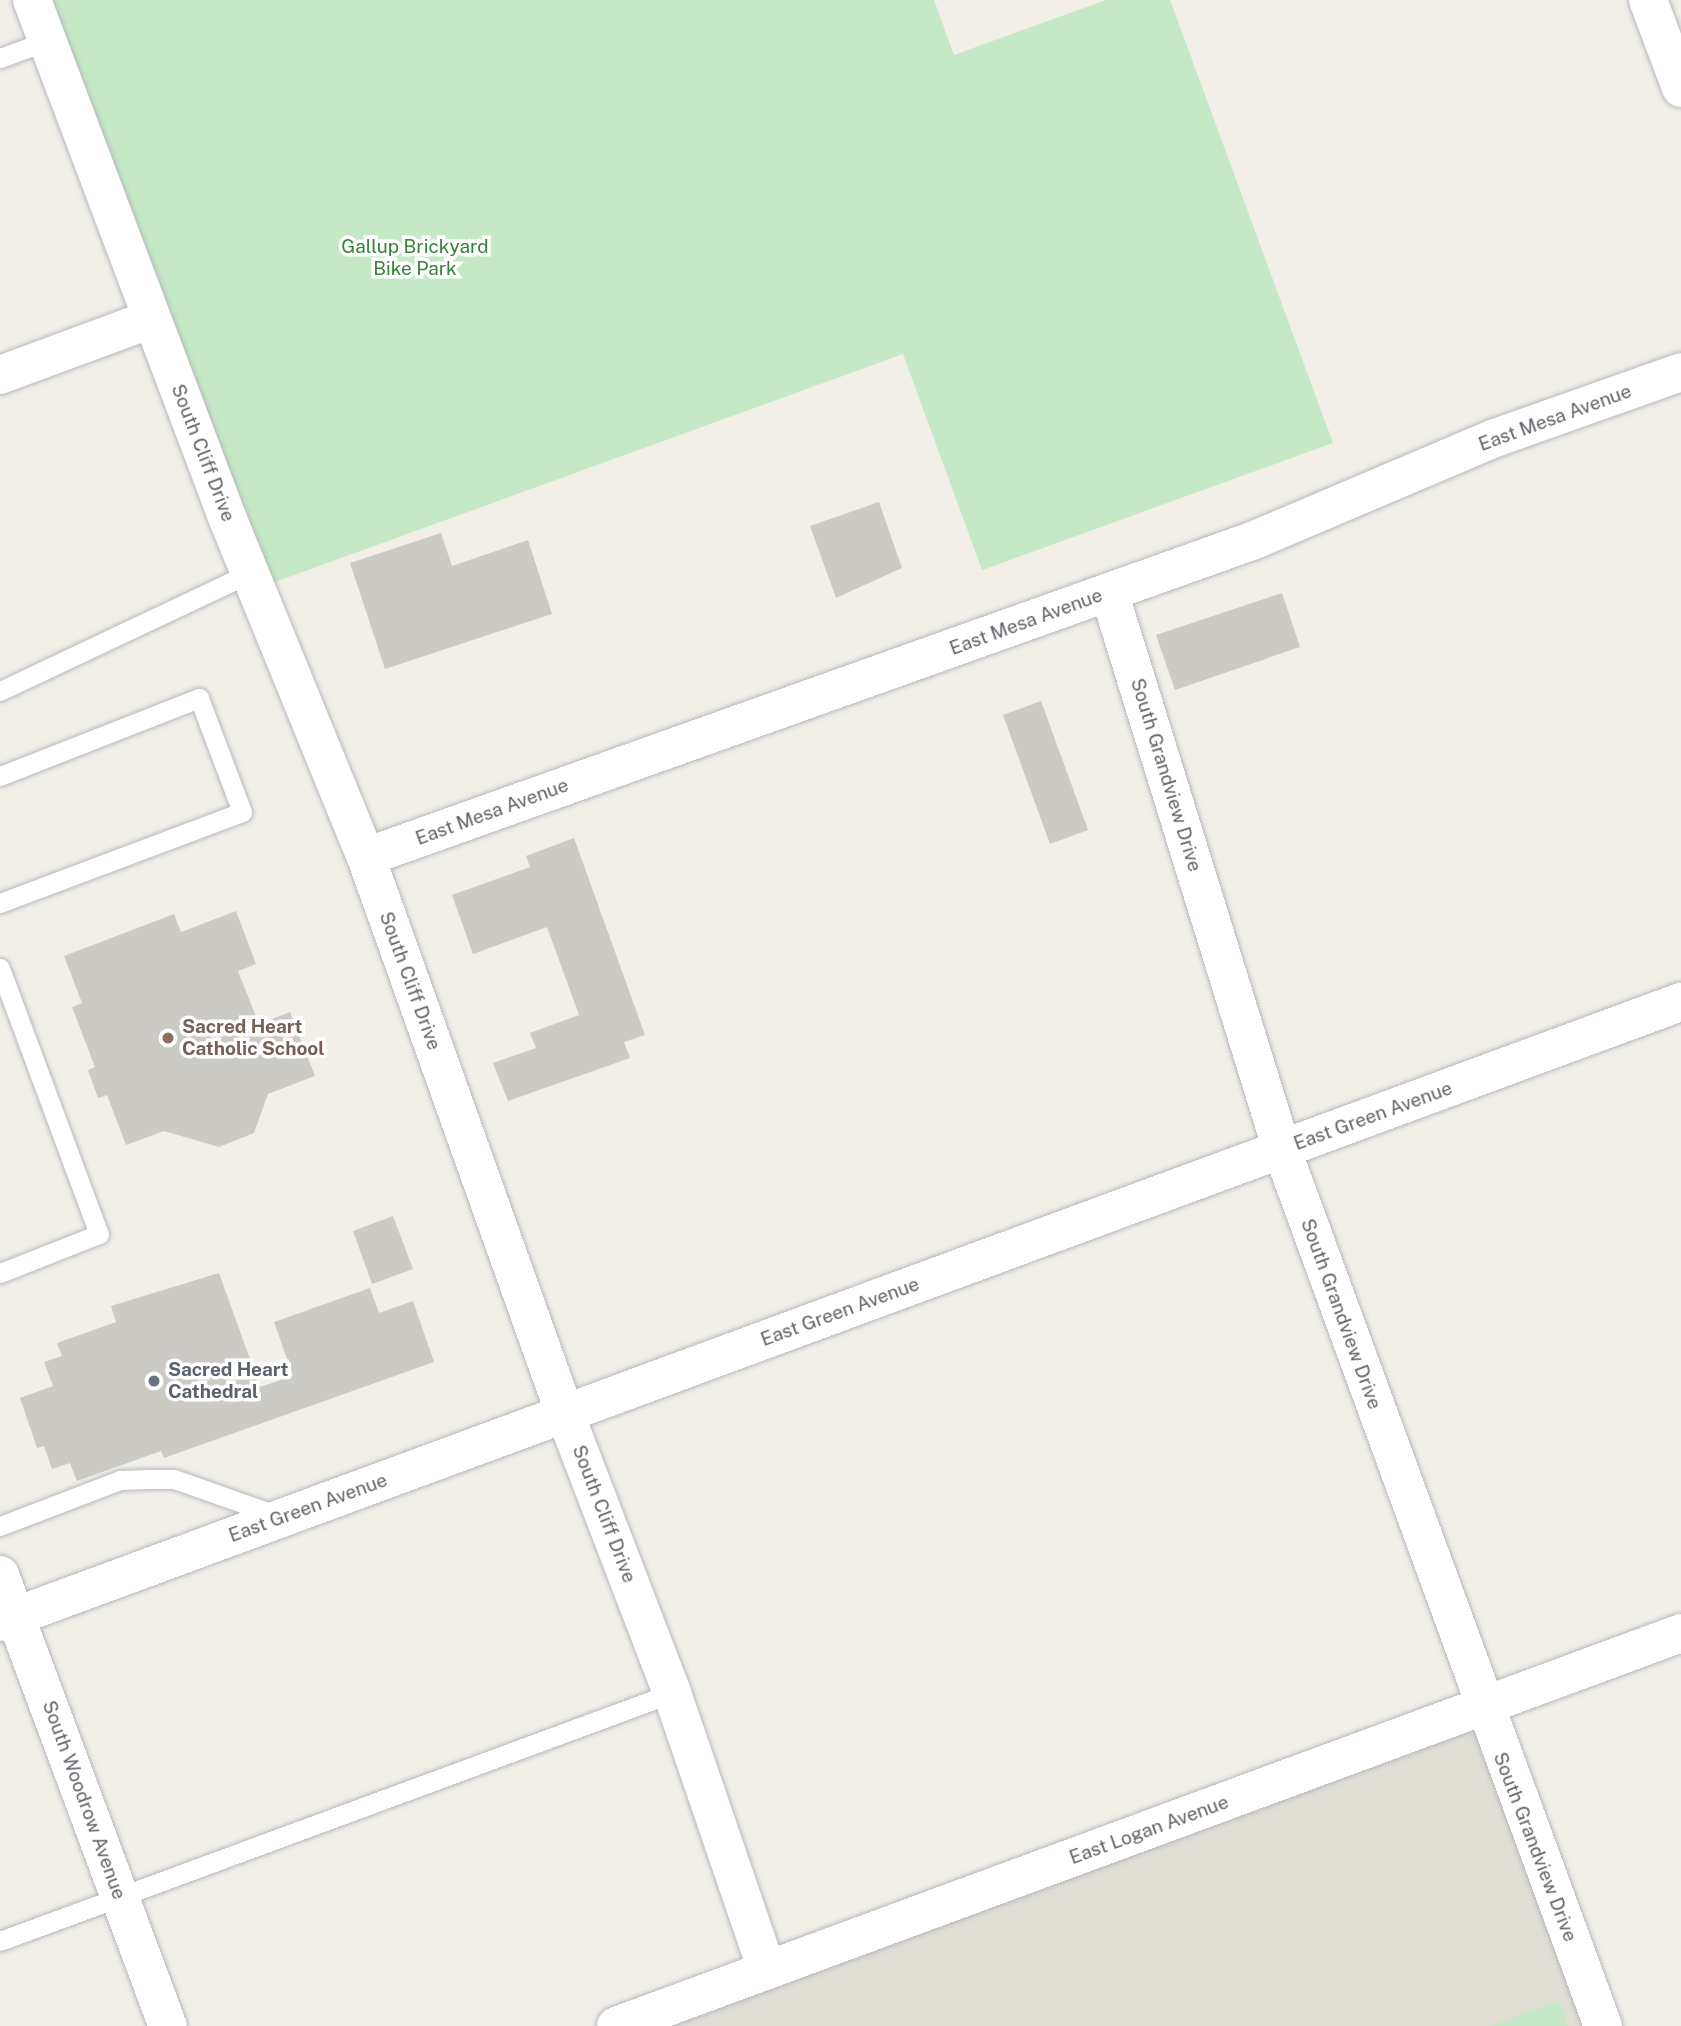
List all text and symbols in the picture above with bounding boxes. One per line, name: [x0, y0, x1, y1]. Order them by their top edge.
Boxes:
park label: Gallup Brickyard Bike Park: [341, 236, 489, 280]
street label: East Mesa Avenue: [1476, 380, 1634, 456]
street label: South Cliff Drive: [166, 381, 240, 525]
street label: East Mesa Avenue: [947, 584, 1105, 660]
street label: South Grandview Drive: [1126, 676, 1206, 874]
street label: East Mesa Avenue: [413, 774, 571, 850]
street label: South Cliff Drive: [374, 909, 446, 1053]
place label: Sacred Heart Catholic School: [182, 1016, 325, 1060]
marker: Sacred Heart Catholic School: [160, 1030, 176, 1046]
street label: East Green Avenue: [1291, 1077, 1455, 1155]
street label: South Grandview Drive: [1296, 1216, 1386, 1412]
street label: East Green Avenue: [758, 1273, 922, 1351]
place label: Sacred Heart Cathedral: [168, 1359, 288, 1403]
marker: Sacred Heart Cathedral: [146, 1373, 162, 1389]
street label: South Cliff Drive: [567, 1442, 641, 1586]
street label: East Green Avenue: [226, 1469, 390, 1547]
street label: South Woodrow Avenue: [37, 1697, 131, 1903]
street label: South Grandview Drive: [1488, 1749, 1582, 1945]
street label: East Logan Avenue: [1066, 1791, 1232, 1869]

